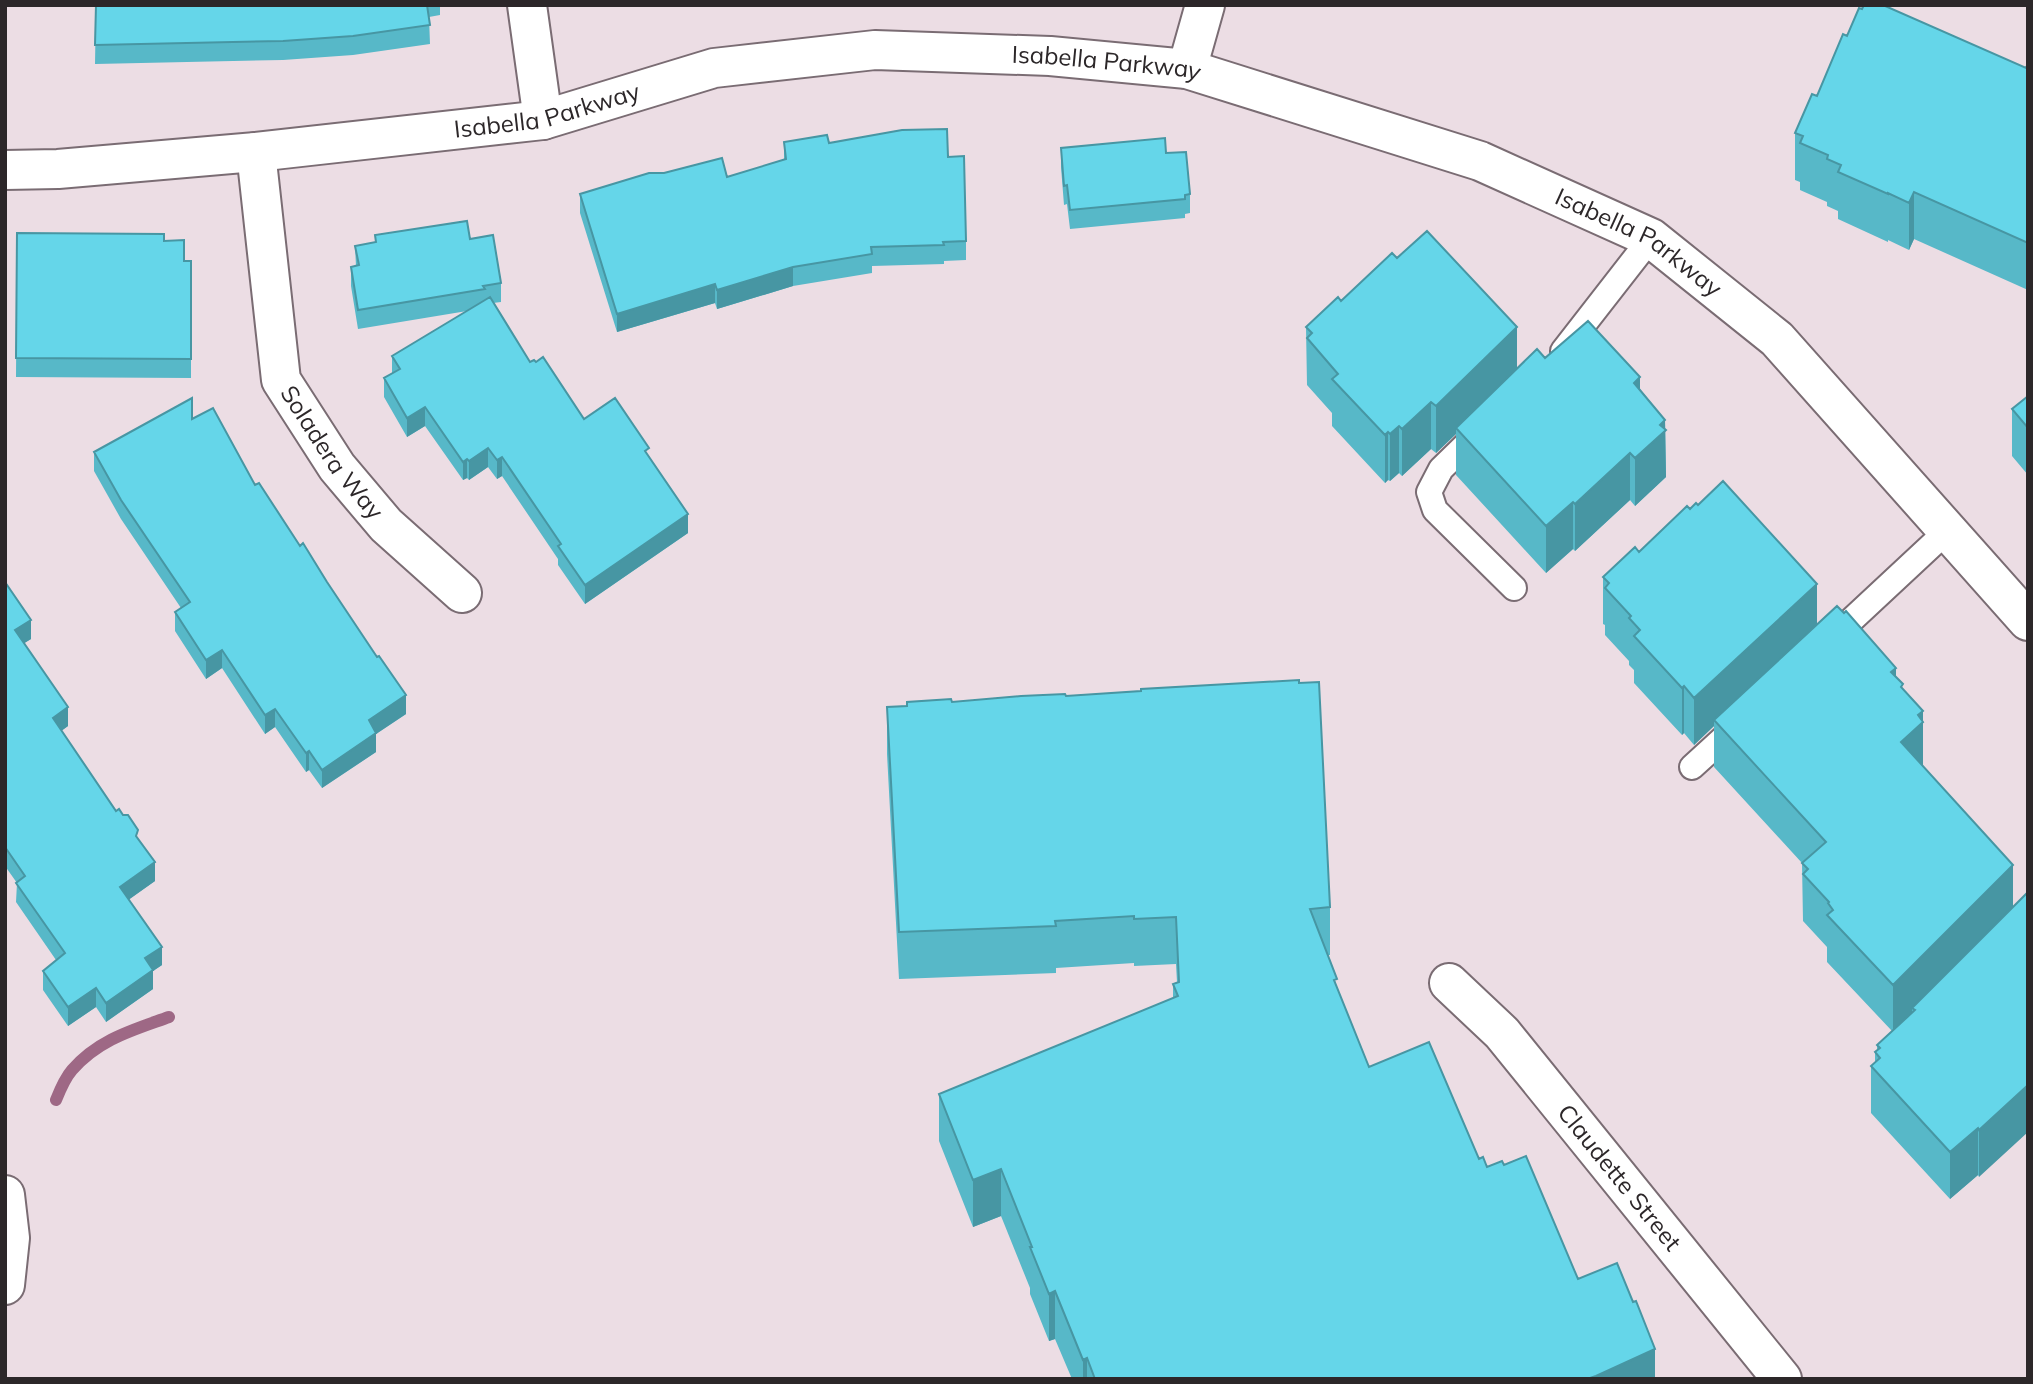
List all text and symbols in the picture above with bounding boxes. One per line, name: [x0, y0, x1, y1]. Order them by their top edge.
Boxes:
street label: Isabella Parkway: [1011, 39, 1205, 87]
street label: Isabella Parkway: [452, 75, 643, 144]
street label: Isabella Parkway: [1551, 181, 1729, 303]
street label: Soladera Way: [274, 379, 391, 525]
street label: Claudette Street: [1552, 1098, 1688, 1256]

